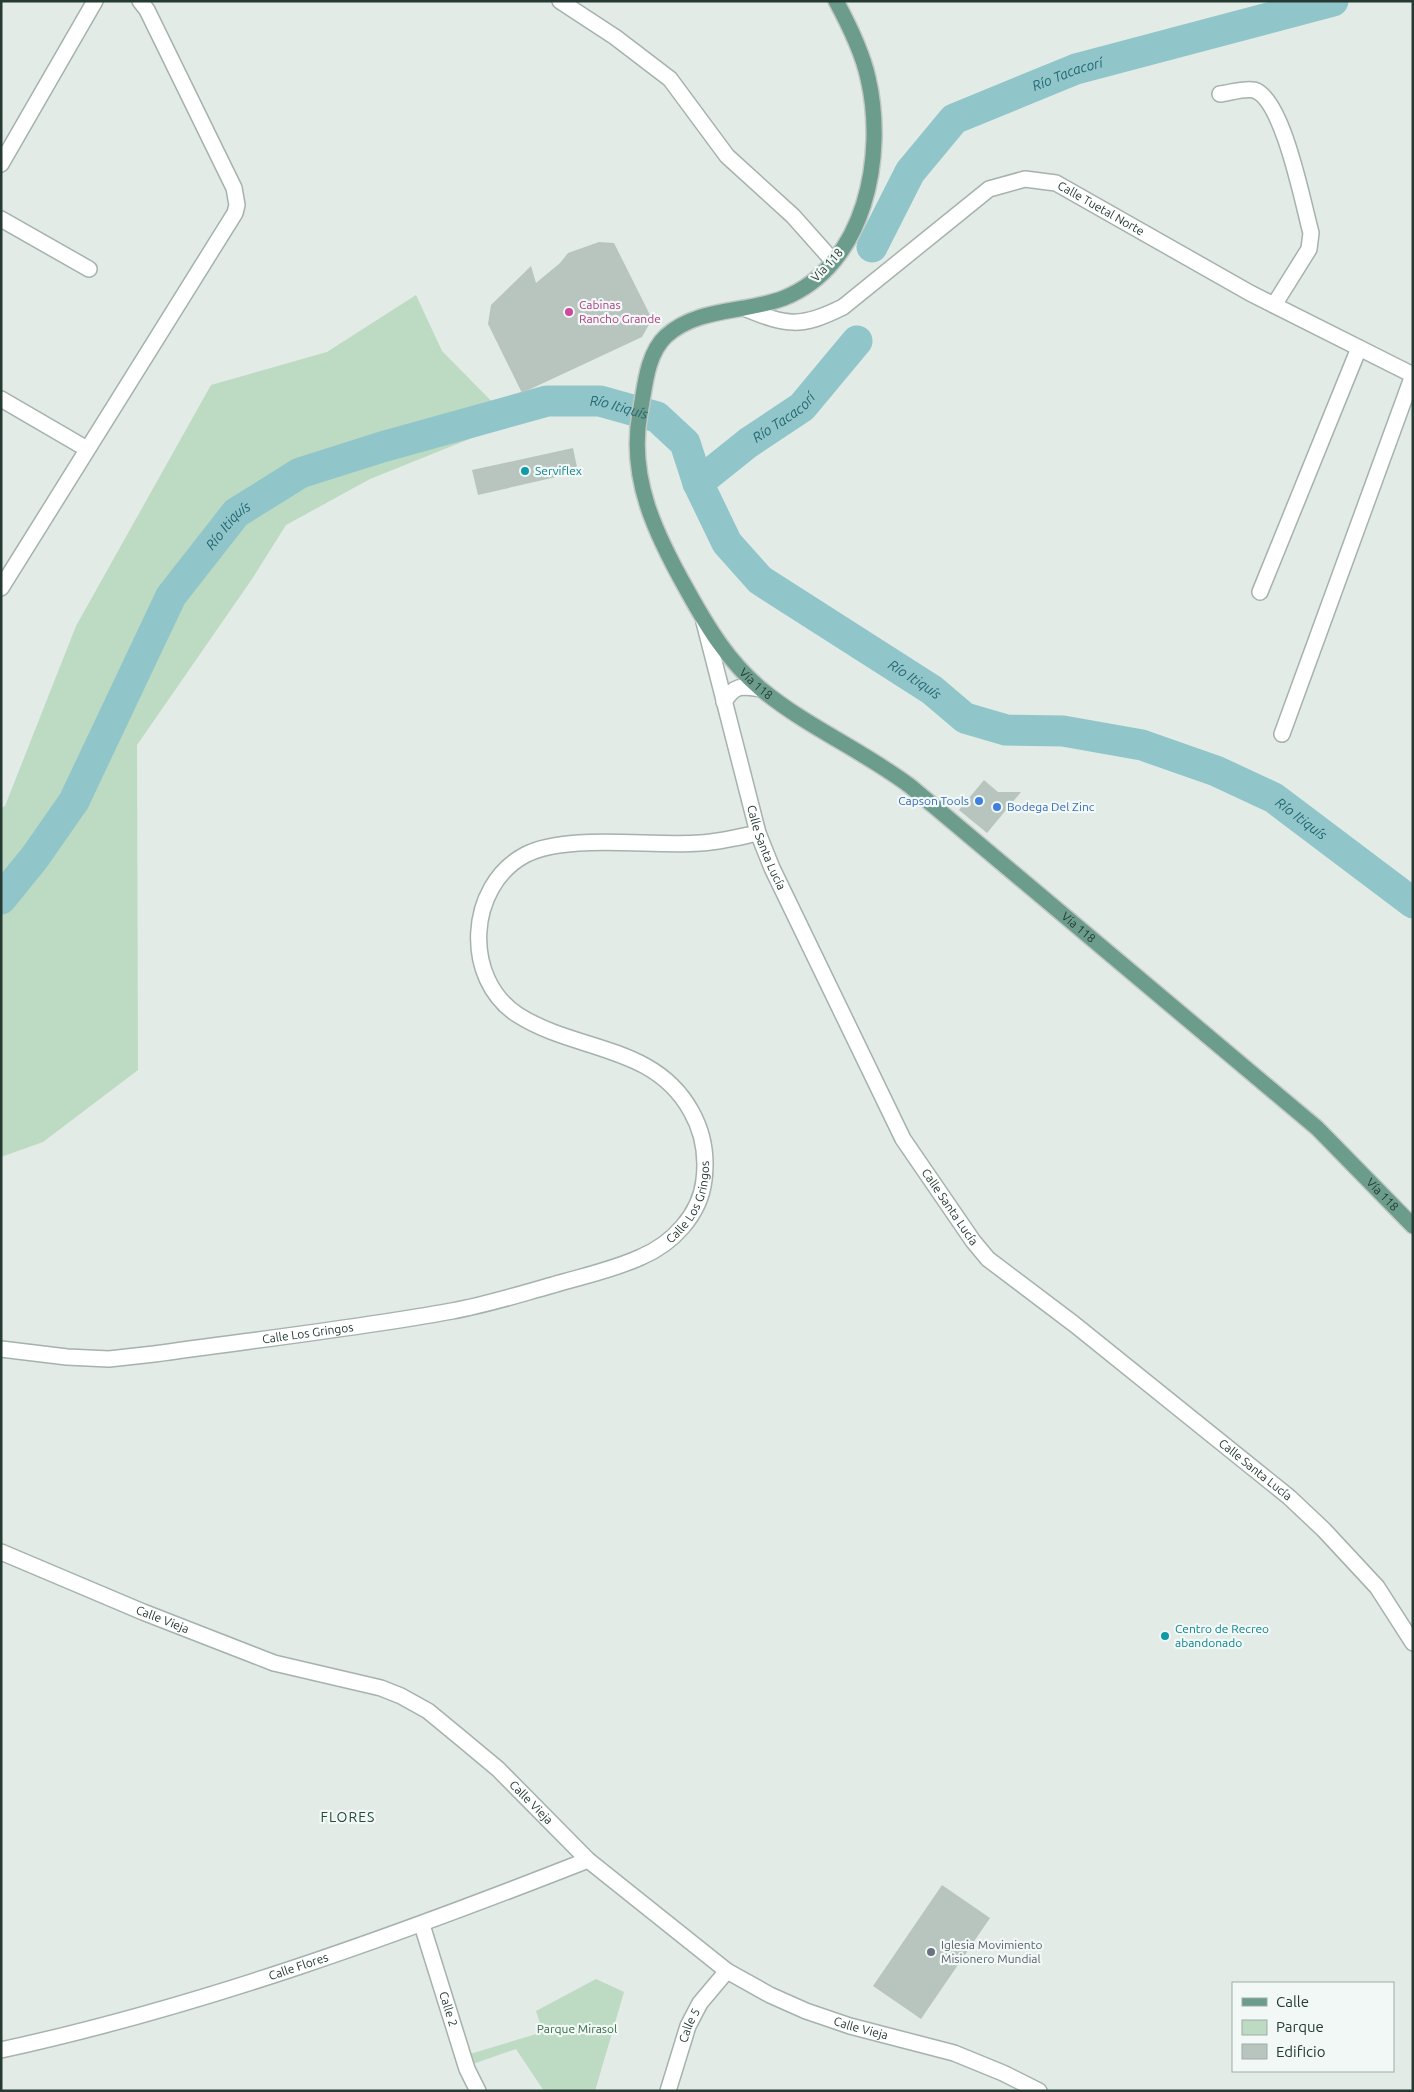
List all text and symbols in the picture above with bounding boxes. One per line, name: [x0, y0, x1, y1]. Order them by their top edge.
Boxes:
water label: Río Tacacorí: [1030, 54, 1106, 94]
street label: Calle Tuetal Norte: [1056, 178, 1147, 238]
street label: Vía 118: [808, 245, 845, 284]
place label: Cabinas Rancho Grande: [579, 298, 661, 325]
marker: Cabinas Rancho Grande: [563, 306, 575, 318]
water label: Río Tacacorí: [749, 388, 819, 446]
water label: Río Itiquís: [590, 393, 650, 422]
place label: Serviflex: [535, 464, 582, 477]
marker: Serviflex: [519, 465, 531, 477]
water label: Río Itiquís: [202, 498, 253, 553]
water label: Río Itiquís: [885, 656, 945, 703]
street label: Vía 118: [737, 665, 776, 702]
place label: Capson Tools: [898, 794, 969, 807]
water label: Río Itiquís: [1273, 794, 1330, 843]
marker: Capson Tools: [973, 795, 985, 807]
place label: Bodega Del Zinc: [1007, 800, 1095, 813]
marker: Bodega Del Zinc: [991, 801, 1003, 813]
street label: Calle Santa Lucía: [745, 803, 789, 892]
street label: Vía 118: [1059, 909, 1098, 945]
street label: Calle Los Gringos: [663, 1161, 711, 1246]
street label: Calle Santa Lucía: [919, 1166, 981, 1248]
street label: Vía 118: [1364, 1175, 1402, 1213]
street label: Calle Los Gringos: [261, 1320, 354, 1345]
street label: Calle Santa Lucía: [1216, 1436, 1295, 1503]
street label: Calle Vieja: [134, 1603, 191, 1635]
place label: Centro de Recreo abandonado: [1175, 1622, 1269, 1649]
marker: Centro de Recreo abandonado: [1159, 1630, 1171, 1642]
street label: Calle Vieja: [507, 1778, 556, 1827]
district label: FLORES: [321, 1809, 375, 1825]
place label: Iglesia Movimiento Misionero Mundial: [941, 1938, 1042, 1965]
marker: Iglesia Movimiento Misionero Mundial: [925, 1946, 937, 1958]
street label: Calle Flores: [267, 1950, 330, 1982]
legend: [1232, 1982, 1394, 2072]
street label: Calle 2: [437, 1990, 460, 2028]
text: Calle: [1276, 1993, 1309, 2010]
street label: Calle 5: [676, 2006, 702, 2044]
street label: Calle Vieja: [832, 2014, 890, 2042]
text: Parque: [1276, 2018, 1324, 2035]
park label: Parque Mirasol: [537, 2022, 617, 2035]
text: Edificio: [1276, 2043, 1325, 2060]

